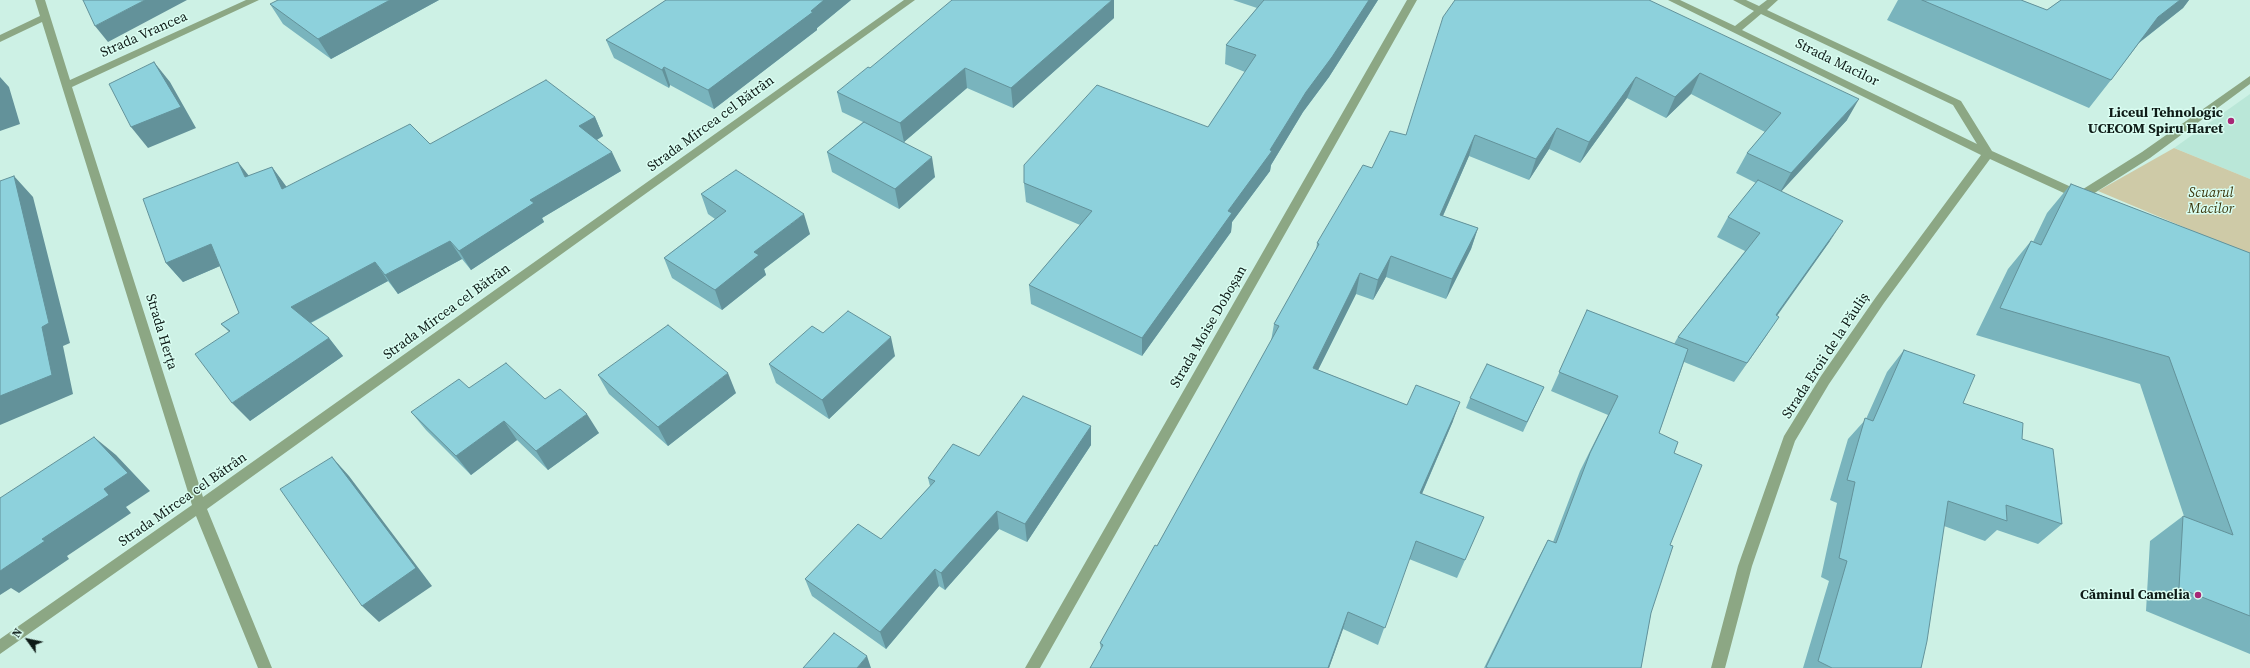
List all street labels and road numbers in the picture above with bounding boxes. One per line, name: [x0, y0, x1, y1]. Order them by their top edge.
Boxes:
street label: Strada Vrancea: [98, 8, 190, 62]
street label: Strada Macilor: [1792, 36, 1882, 90]
street label: Strada Mircea cel Bătrân: [644, 72, 778, 176]
street label: Strada Mircea cel Bătrân: [380, 260, 514, 364]
street label: Strada Moise Doboșan: [1167, 263, 1251, 391]
street label: Strada Eroii de la Păuliș: [1779, 290, 1873, 422]
street label: Strada Herța: [142, 292, 180, 372]
street label: Strada Mircea cel Bătrân: [116, 449, 250, 551]

